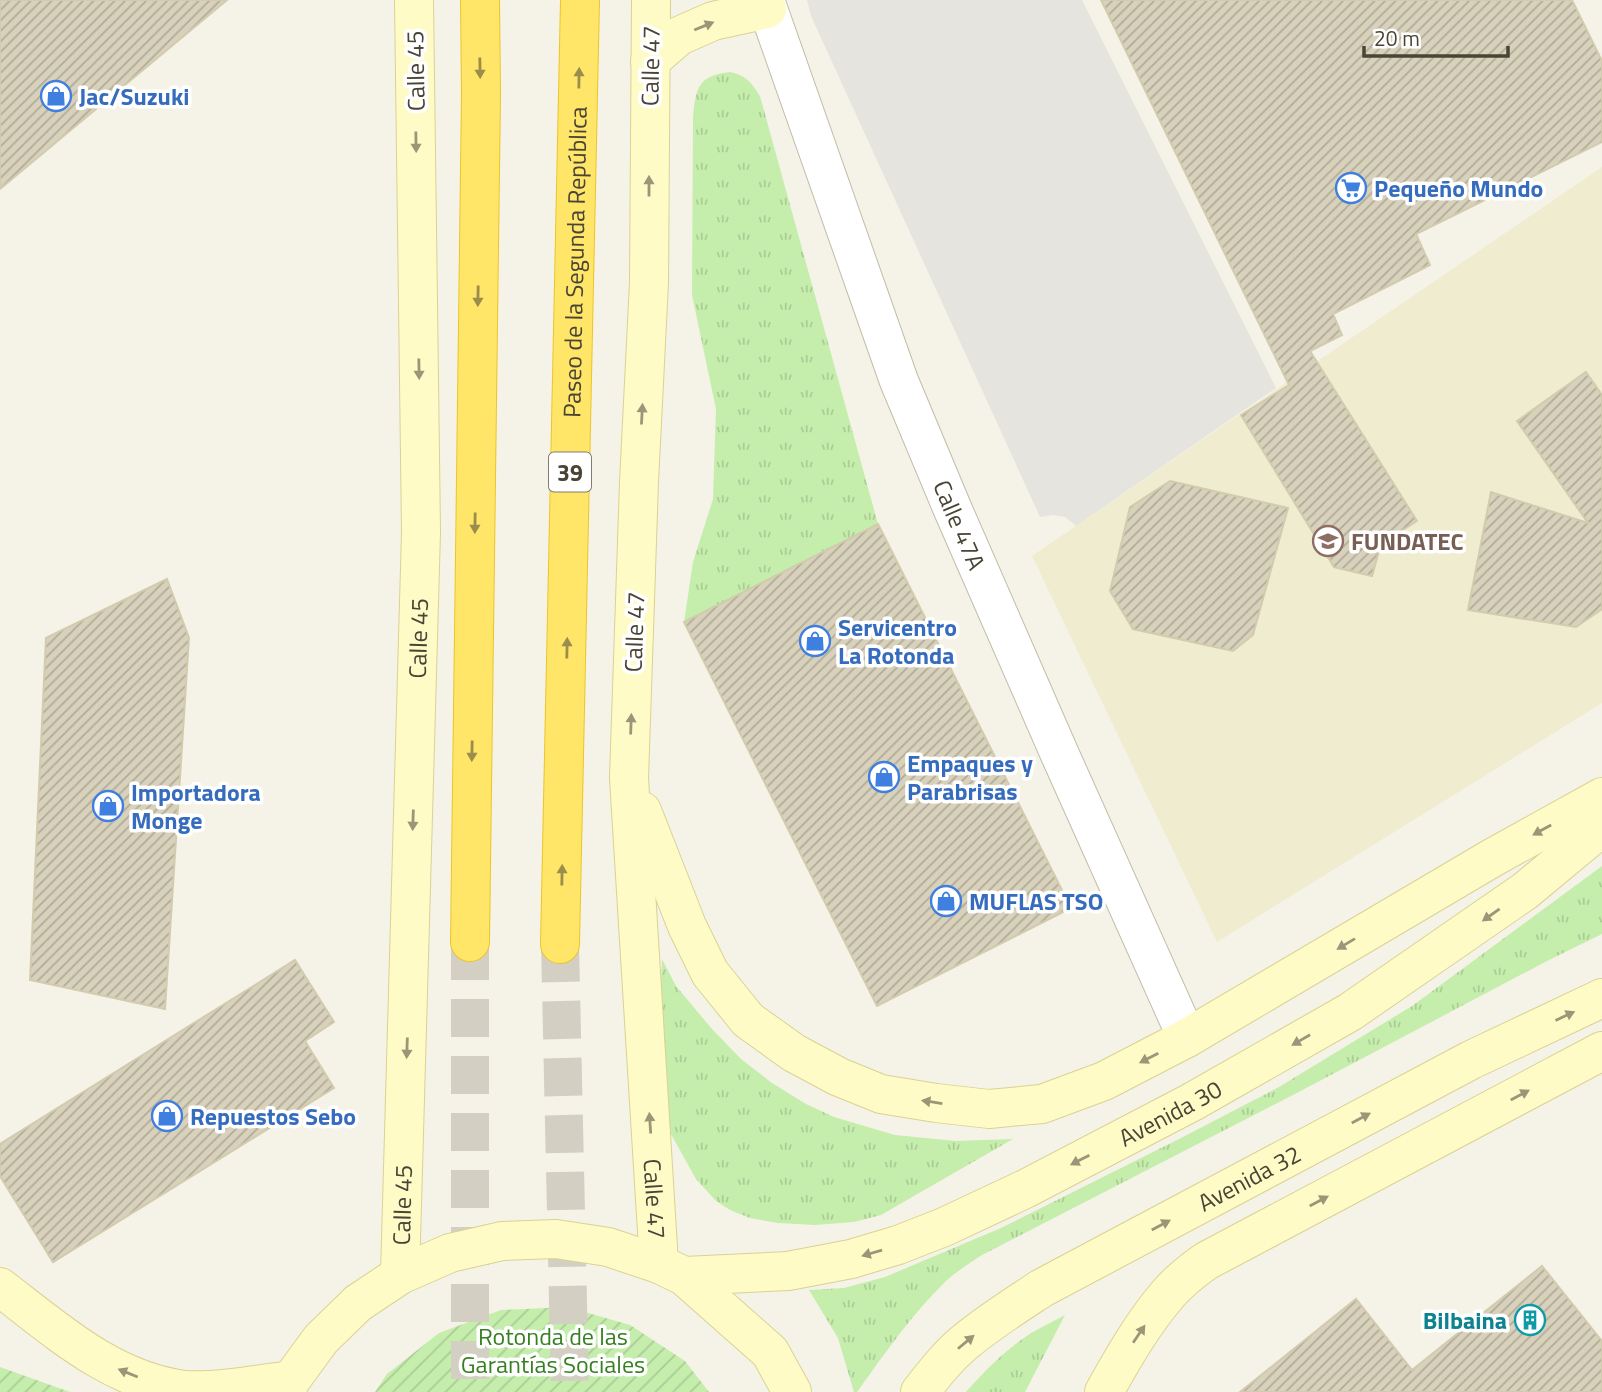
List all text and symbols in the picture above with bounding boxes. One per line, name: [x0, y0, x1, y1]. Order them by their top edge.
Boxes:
scale bar: [1364, 14, 1508, 58]
one-way arrow: [694, 20, 715, 31]
text: 20 m: [1374, 22, 1420, 54]
street label: Calle 47: [631, 25, 669, 107]
street label: Calle 45: [396, 30, 434, 112]
one-way arrow: [474, 57, 486, 79]
one-way arrow: [573, 66, 584, 88]
place label: Jac/Suzuki: [79, 78, 189, 114]
shop icon: Jac/Suzuki: [39, 79, 73, 113]
street label: Paseo de la Segunda República: [553, 106, 596, 418]
one-way arrow: [410, 131, 422, 153]
place label: Pequeño Mundo: [1374, 170, 1543, 206]
supermarket icon: Pequeño Mundo: [1334, 171, 1368, 205]
one-way arrow: [643, 175, 655, 197]
one-way arrow: [472, 285, 484, 307]
one-way arrow: [413, 358, 425, 380]
one-way arrow: [637, 403, 648, 425]
road number: 39: [549, 452, 591, 492]
street label: Calle 47A: [924, 474, 995, 576]
one-way arrow: [469, 512, 481, 534]
place label: FUNDATEC: [1351, 523, 1464, 559]
school or university icon: FUNDATEC: [1311, 524, 1345, 558]
street label: Calle 47: [615, 591, 653, 673]
street label: Calle 45: [399, 598, 437, 679]
place label: Servicentro La Rotonda: [838, 609, 957, 673]
shop icon: Servicentro La Rotonda: [798, 624, 832, 658]
one-way arrow: [561, 637, 572, 659]
one-way arrow: [626, 713, 637, 735]
one-way arrow: [466, 740, 478, 762]
place label: Empaques y Parabrisas: [907, 745, 1033, 809]
shop icon: Empaques y Parabrisas: [867, 760, 901, 794]
place label: Importadora Monge: [131, 774, 261, 838]
shop icon: Importadora Monge: [91, 789, 125, 823]
one-way arrow: [407, 810, 418, 832]
one-way arrow: [1533, 824, 1552, 836]
one-way arrow: [556, 864, 568, 886]
place label: MUFLAS TSO: [969, 883, 1103, 919]
shop icon: MUFLAS TSO: [929, 884, 963, 918]
one-way arrow: [1482, 908, 1500, 922]
one-way arrow: [1336, 938, 1355, 951]
one-way arrow: [1555, 1010, 1575, 1022]
one-way arrow: [1291, 1034, 1311, 1046]
one-way arrow: [401, 1037, 412, 1059]
one-way arrow: [1139, 1052, 1159, 1063]
street label: Avenida 30: [1112, 1071, 1228, 1155]
one-way arrow: [1511, 1089, 1531, 1101]
one-way arrow: [921, 1097, 943, 1108]
place label: Repuestos Sebo: [190, 1098, 356, 1134]
shop icon: Repuestos Sebo: [150, 1099, 184, 1133]
one-way arrow: [645, 1111, 656, 1133]
one-way arrow: [1352, 1112, 1371, 1124]
street label: Avenida 32: [1191, 1136, 1307, 1220]
one-way arrow: [1069, 1154, 1089, 1166]
street label: Calle 47: [635, 1157, 675, 1240]
street label: Calle 45: [383, 1164, 421, 1246]
one-way arrow: [1310, 1195, 1329, 1207]
one-way arrow: [1151, 1219, 1171, 1231]
one-way arrow: [861, 1248, 882, 1258]
place label: Bilbaina: [1423, 1302, 1507, 1338]
building icon: Bilbaina: [1513, 1303, 1547, 1337]
park label: Rotonda de las Garantías Sociales: [461, 1318, 645, 1382]
one-way arrow: [1133, 1324, 1146, 1343]
one-way arrow: [958, 1335, 975, 1350]
one-way arrow: [118, 1368, 139, 1379]

